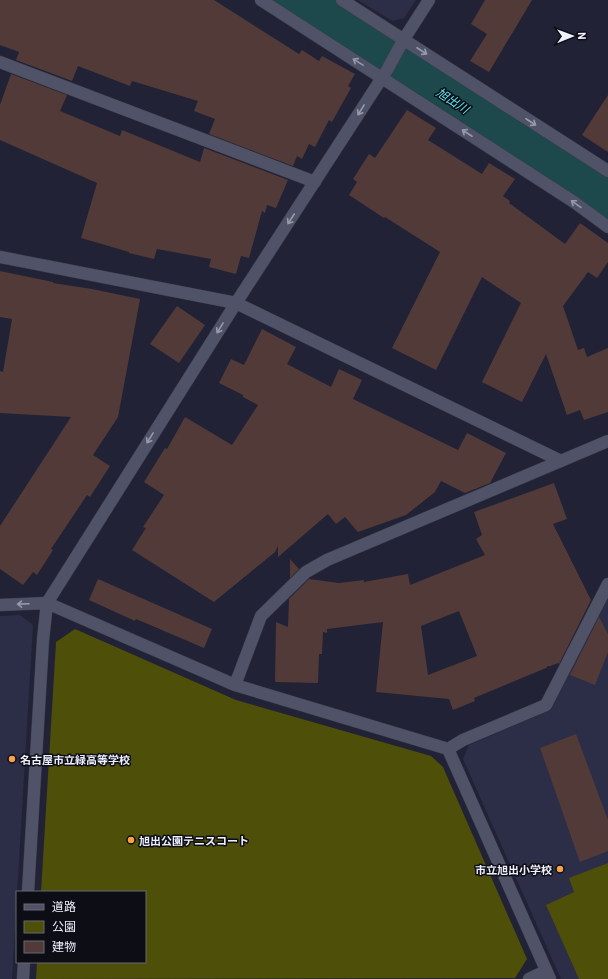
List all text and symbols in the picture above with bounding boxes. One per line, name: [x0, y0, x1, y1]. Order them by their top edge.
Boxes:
north arrow: [552, 16, 592, 56]
text: N: [576, 32, 589, 40]
one-way arrow: [416, 48, 428, 56]
one-way arrow: [353, 58, 364, 66]
water label: 旭出川: [434, 84, 474, 117]
one-way arrow: [356, 104, 364, 116]
one-way arrow: [526, 117, 537, 126]
one-way arrow: [462, 129, 473, 137]
one-way arrow: [571, 200, 582, 208]
one-way arrow: [286, 213, 294, 225]
one-way arrow: [215, 322, 223, 334]
one-way arrow: [146, 432, 154, 444]
one-way arrow: [17, 600, 30, 607]
place label: 名古屋市立緑高等学校: [20, 753, 130, 766]
marker: 名古屋市立緑高等学校: [7, 754, 17, 764]
place label: 旭出公園テニスコート: [139, 834, 249, 847]
marker: 旭出公園テニスコート: [126, 835, 136, 845]
place label: 市立旭出小学校: [475, 863, 552, 876]
marker: 市立旭出小学校: [555, 864, 565, 874]
legend: [16, 891, 146, 963]
text: 道路: [52, 899, 76, 913]
text: 公園: [52, 919, 76, 933]
text: 建物: [52, 939, 76, 953]

